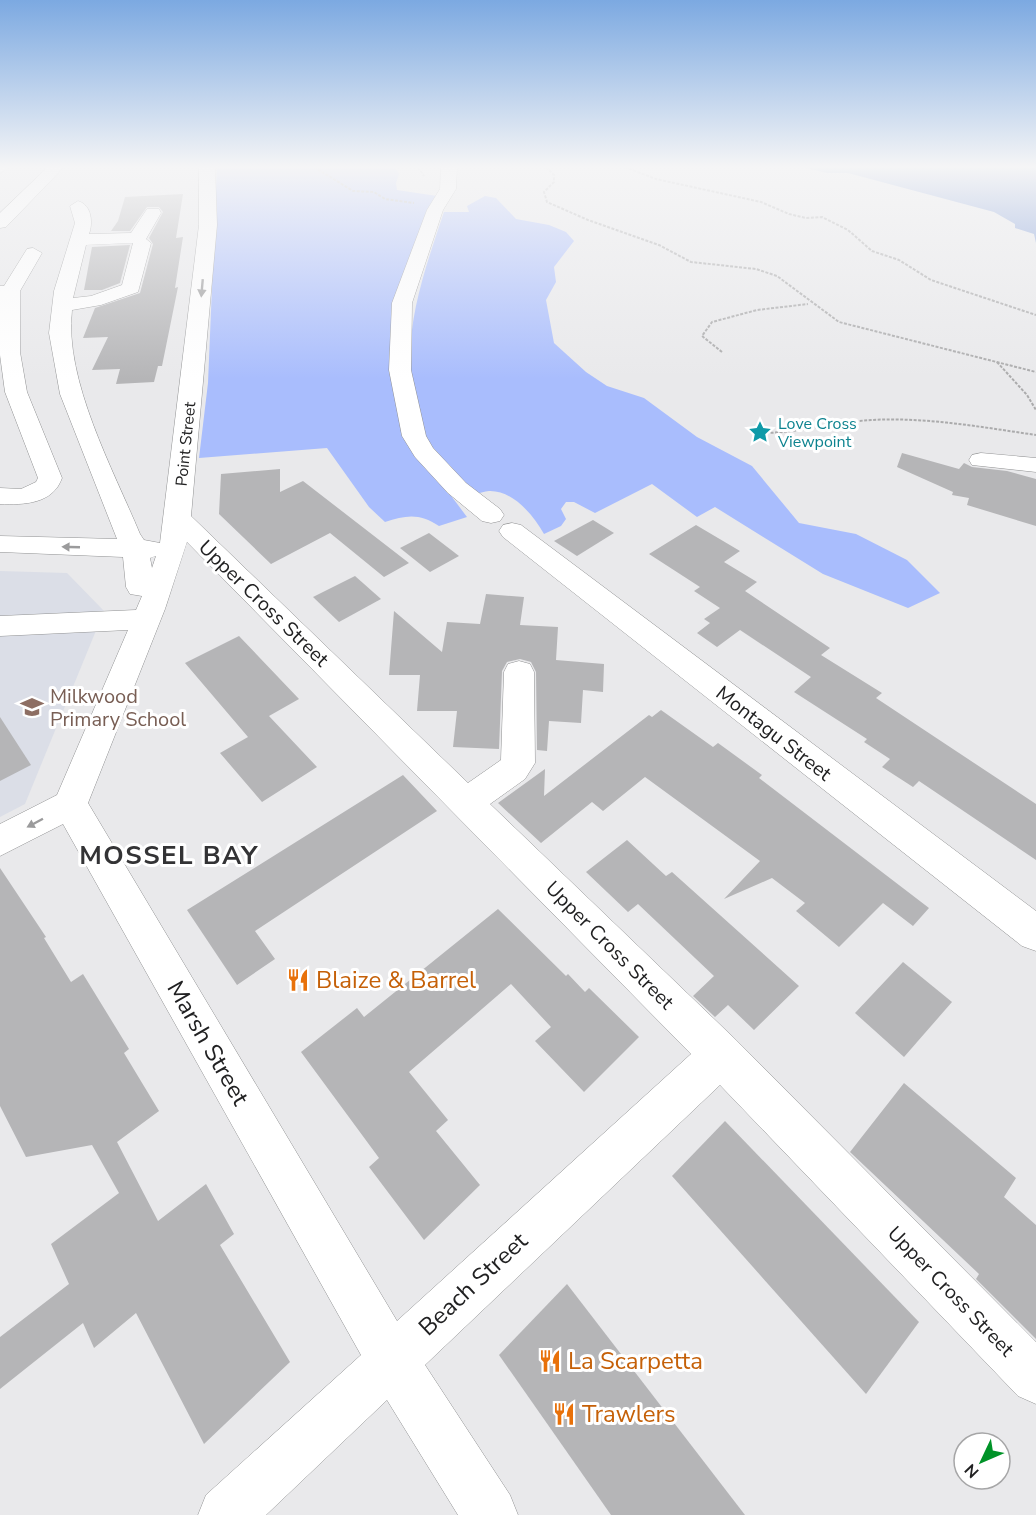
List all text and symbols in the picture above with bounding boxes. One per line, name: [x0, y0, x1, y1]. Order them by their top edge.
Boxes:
one-way arrow: [197, 278, 207, 297]
street label: Point Street: [171, 400, 201, 487]
place label: Love Cross Viewpoint: [777, 413, 857, 453]
place icon: Love Cross Viewpoint: [747, 419, 773, 445]
street label: Upper Cross Street: [193, 534, 335, 673]
one-way arrow: [62, 542, 81, 552]
street label: Montagu Street: [710, 680, 838, 788]
place label: Milkwood Primary School: [50, 683, 186, 733]
school or university icon: Milkwood Primary School: [19, 694, 45, 720]
one-way arrow: [26, 818, 43, 827]
district label: MOSSEL BAY: [79, 838, 259, 873]
street label: Upper Cross Street: [540, 875, 680, 1016]
place label: Blaize & Barrel: [316, 964, 476, 996]
restaurant icon: Blaize & Barrel: [285, 967, 311, 993]
street label: Marsh Street: [160, 975, 257, 1112]
street label: Upper Cross Street: [881, 1220, 1021, 1363]
street label: Beach Street: [412, 1225, 535, 1343]
place label: La Scarpetta: [568, 1345, 703, 1377]
restaurant icon: La Scarpetta: [537, 1348, 563, 1374]
place label: Trawlers: [582, 1398, 676, 1430]
restaurant icon: Trawlers: [551, 1401, 577, 1427]
north arrow: [952, 1431, 1012, 1491]
text: N: [960, 1459, 984, 1483]

